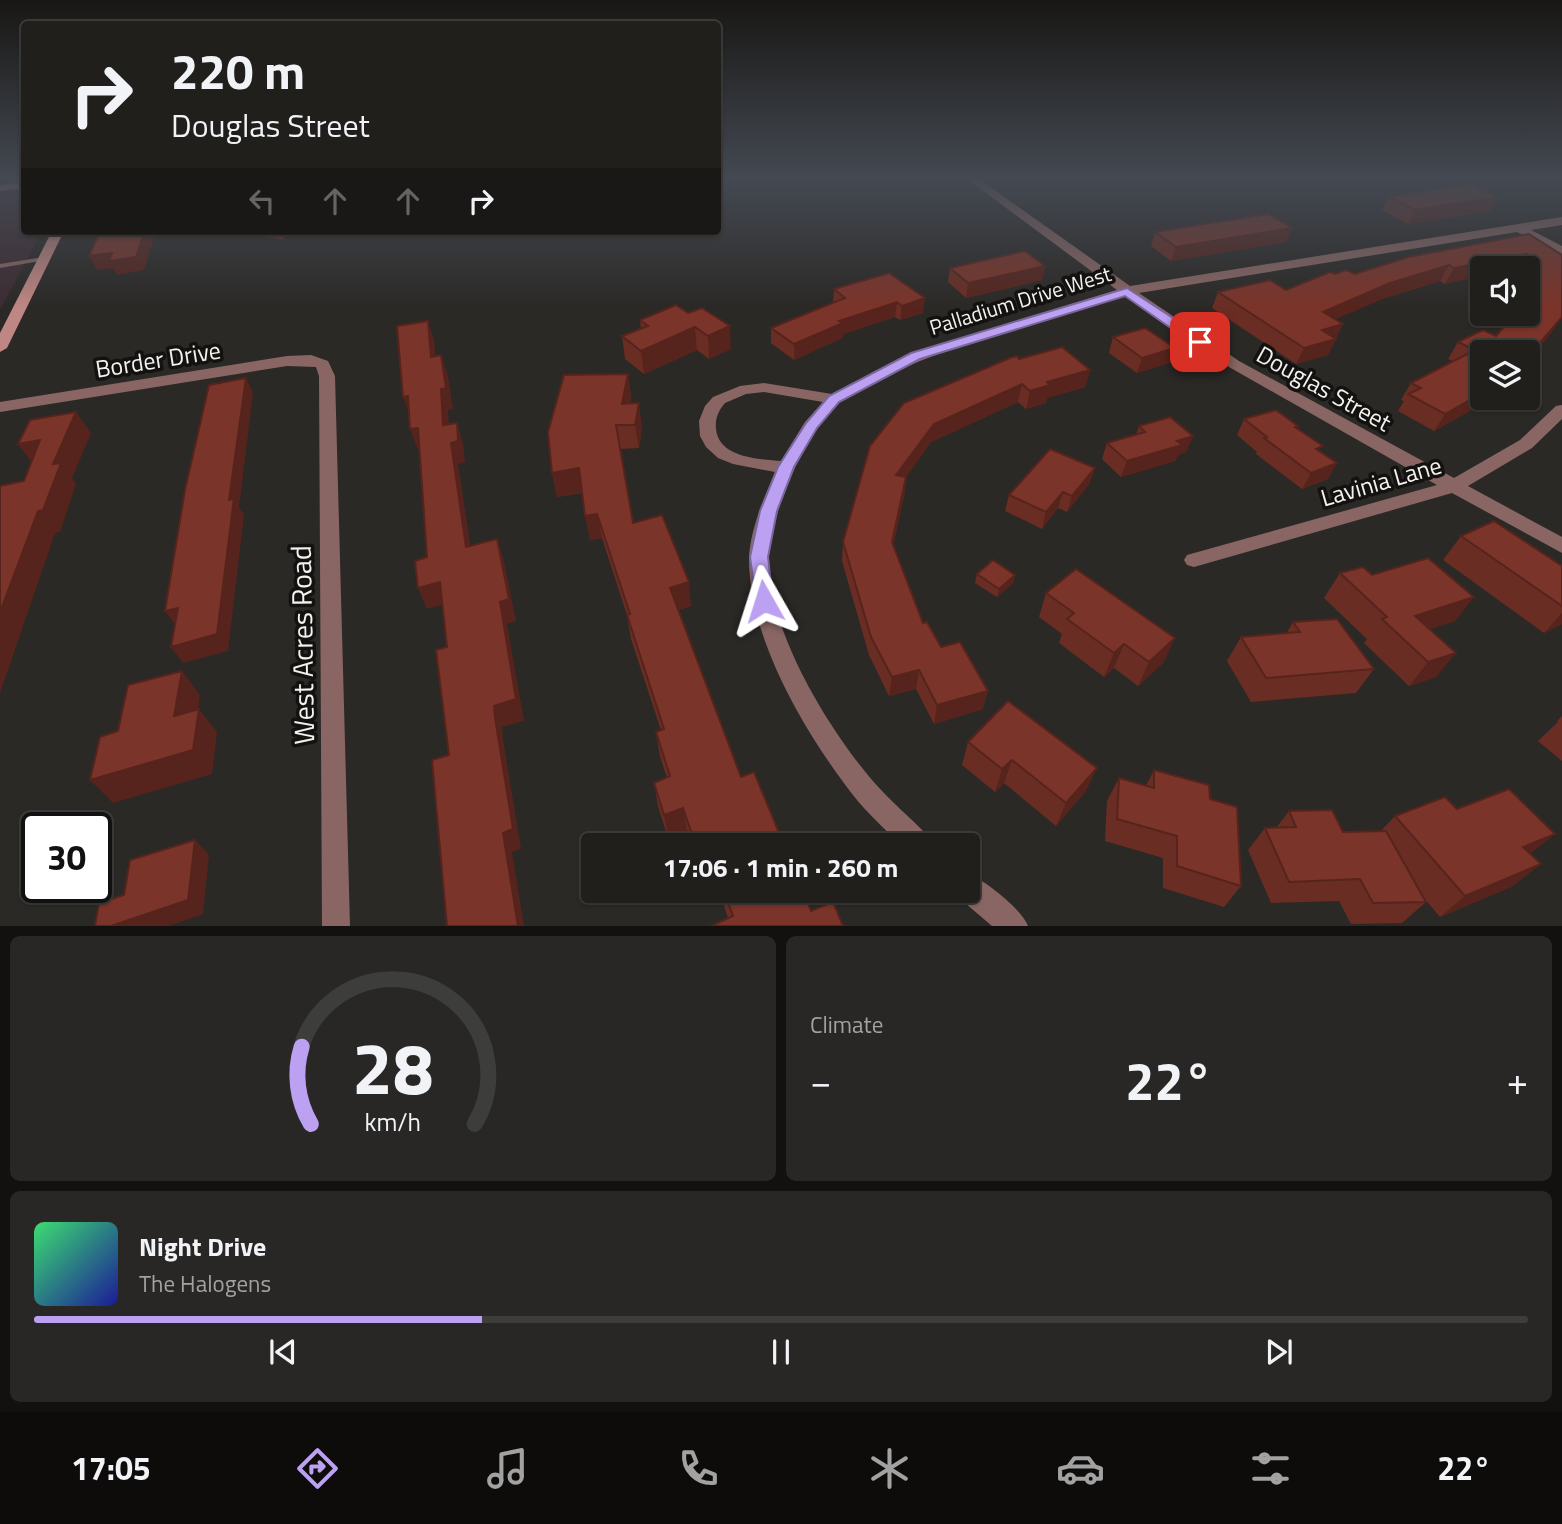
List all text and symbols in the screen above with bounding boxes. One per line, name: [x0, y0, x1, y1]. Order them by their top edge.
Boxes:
text: 220 m: [171, 33, 305, 108]
icon: right: [56, 49, 147, 140]
text: Douglas Street: [171, 101, 370, 149]
icon: left: [243, 182, 281, 220]
icon: ahead: [316, 182, 354, 220]
icon: ahead: [389, 182, 427, 220]
icon: right: [462, 182, 500, 220]
map controls: [1470, 256, 1540, 410]
button: sound: [1470, 256, 1540, 326]
street label: Palladium Drive West: [925, 257, 1115, 343]
pin: [1170, 312, 1230, 372]
icon: arrive: [1181, 323, 1219, 361]
street label: Border Drive: [93, 331, 223, 387]
street label: Douglas Street: [1250, 336, 1398, 440]
button: layers: [1470, 340, 1540, 410]
street label: Lavinia Lane: [1316, 447, 1446, 515]
street label: West Acres Road: [279, 545, 325, 745]
position arrow: [727, 564, 801, 638]
speed limit sign: 30: [21, 812, 112, 903]
text: 17:06 · 1 min · 260 m: [663, 848, 898, 887]
text: Climate: [810, 1007, 883, 1042]
text: 28: [352, 1013, 434, 1123]
text: 22°: [1125, 1041, 1213, 1120]
text: −: [810, 1052, 831, 1110]
text: +: [1507, 1052, 1528, 1110]
text: km/h: [365, 1103, 421, 1141]
text: Night Drive: [139, 1227, 266, 1266]
text: The Halogens: [139, 1266, 271, 1301]
icon: previous: [264, 1333, 302, 1371]
icon: pause: [762, 1333, 800, 1371]
icon: next: [1260, 1333, 1298, 1371]
text: 17:05: [71, 1444, 151, 1492]
icon: directions: [293, 1444, 342, 1493]
icon: music: [483, 1444, 532, 1493]
icon: phone: [674, 1444, 723, 1493]
icon: climate: [865, 1444, 914, 1493]
icon: car: [1056, 1444, 1105, 1493]
icon: filters: [1246, 1444, 1295, 1493]
text: 22°: [1437, 1444, 1491, 1492]

